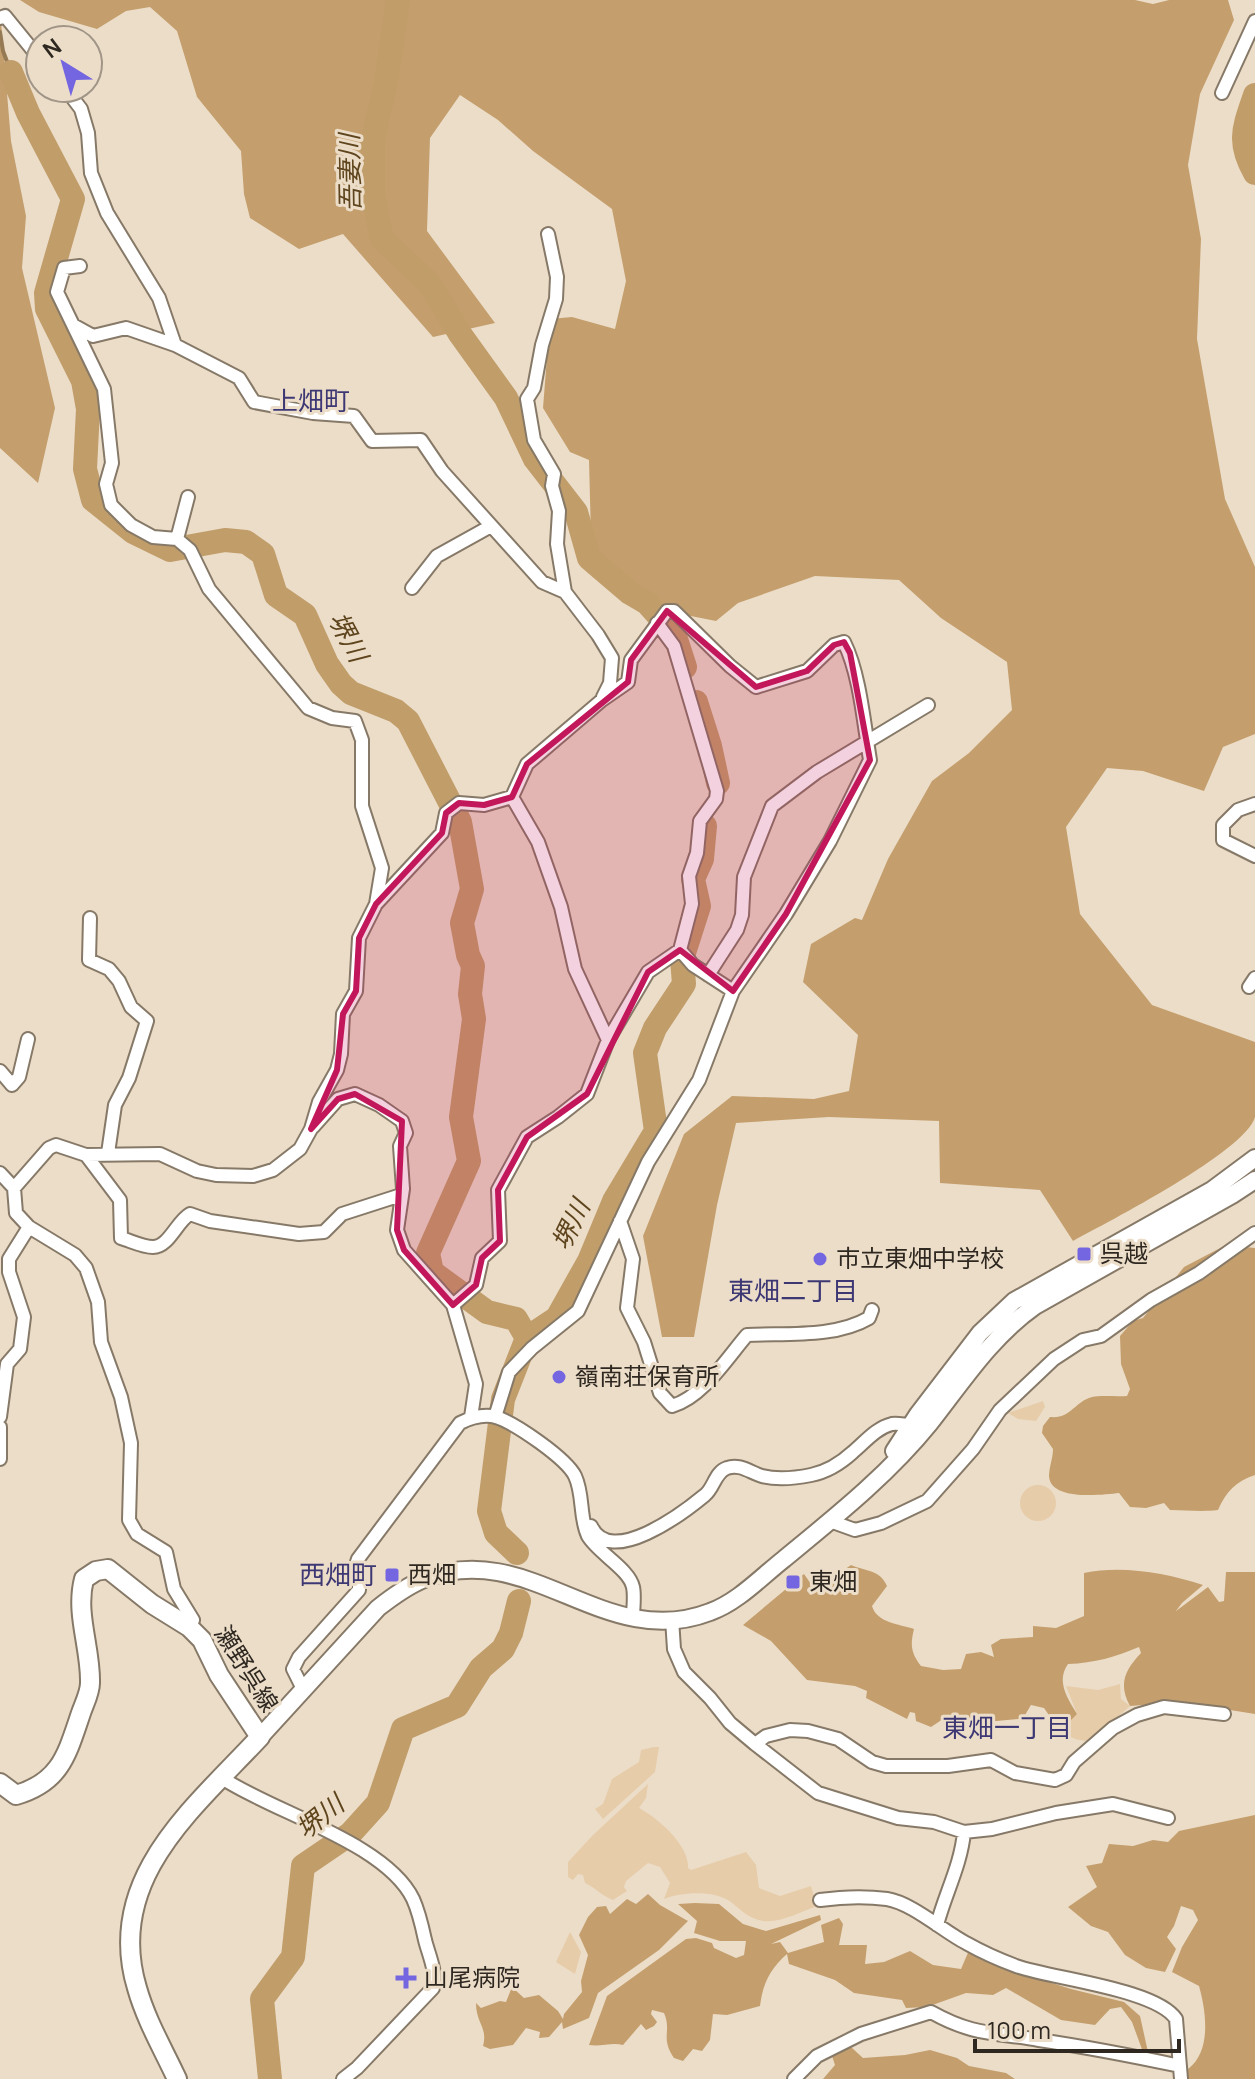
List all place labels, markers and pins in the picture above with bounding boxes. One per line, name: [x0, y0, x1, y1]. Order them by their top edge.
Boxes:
place label: 呉越: [1100, 1236, 1148, 1269]
place label: 市立東畑中学校: [836, 1241, 1004, 1274]
marker: 呉越: [1075, 1245, 1093, 1263]
marker: 市立東畑中学校: [811, 1250, 829, 1268]
place label: 嶺南荘保育所: [575, 1359, 719, 1392]
marker: 嶺南荘保育所: [550, 1368, 568, 1386]
place label: 西畑: [408, 1557, 456, 1590]
place label: 東畑: [809, 1564, 857, 1597]
marker: 西畑: [383, 1566, 401, 1584]
marker: 東畑: [784, 1573, 802, 1591]
place label: 山尾病院: [424, 1960, 520, 1993]
marker: 山尾病院: [395, 1967, 417, 1989]

